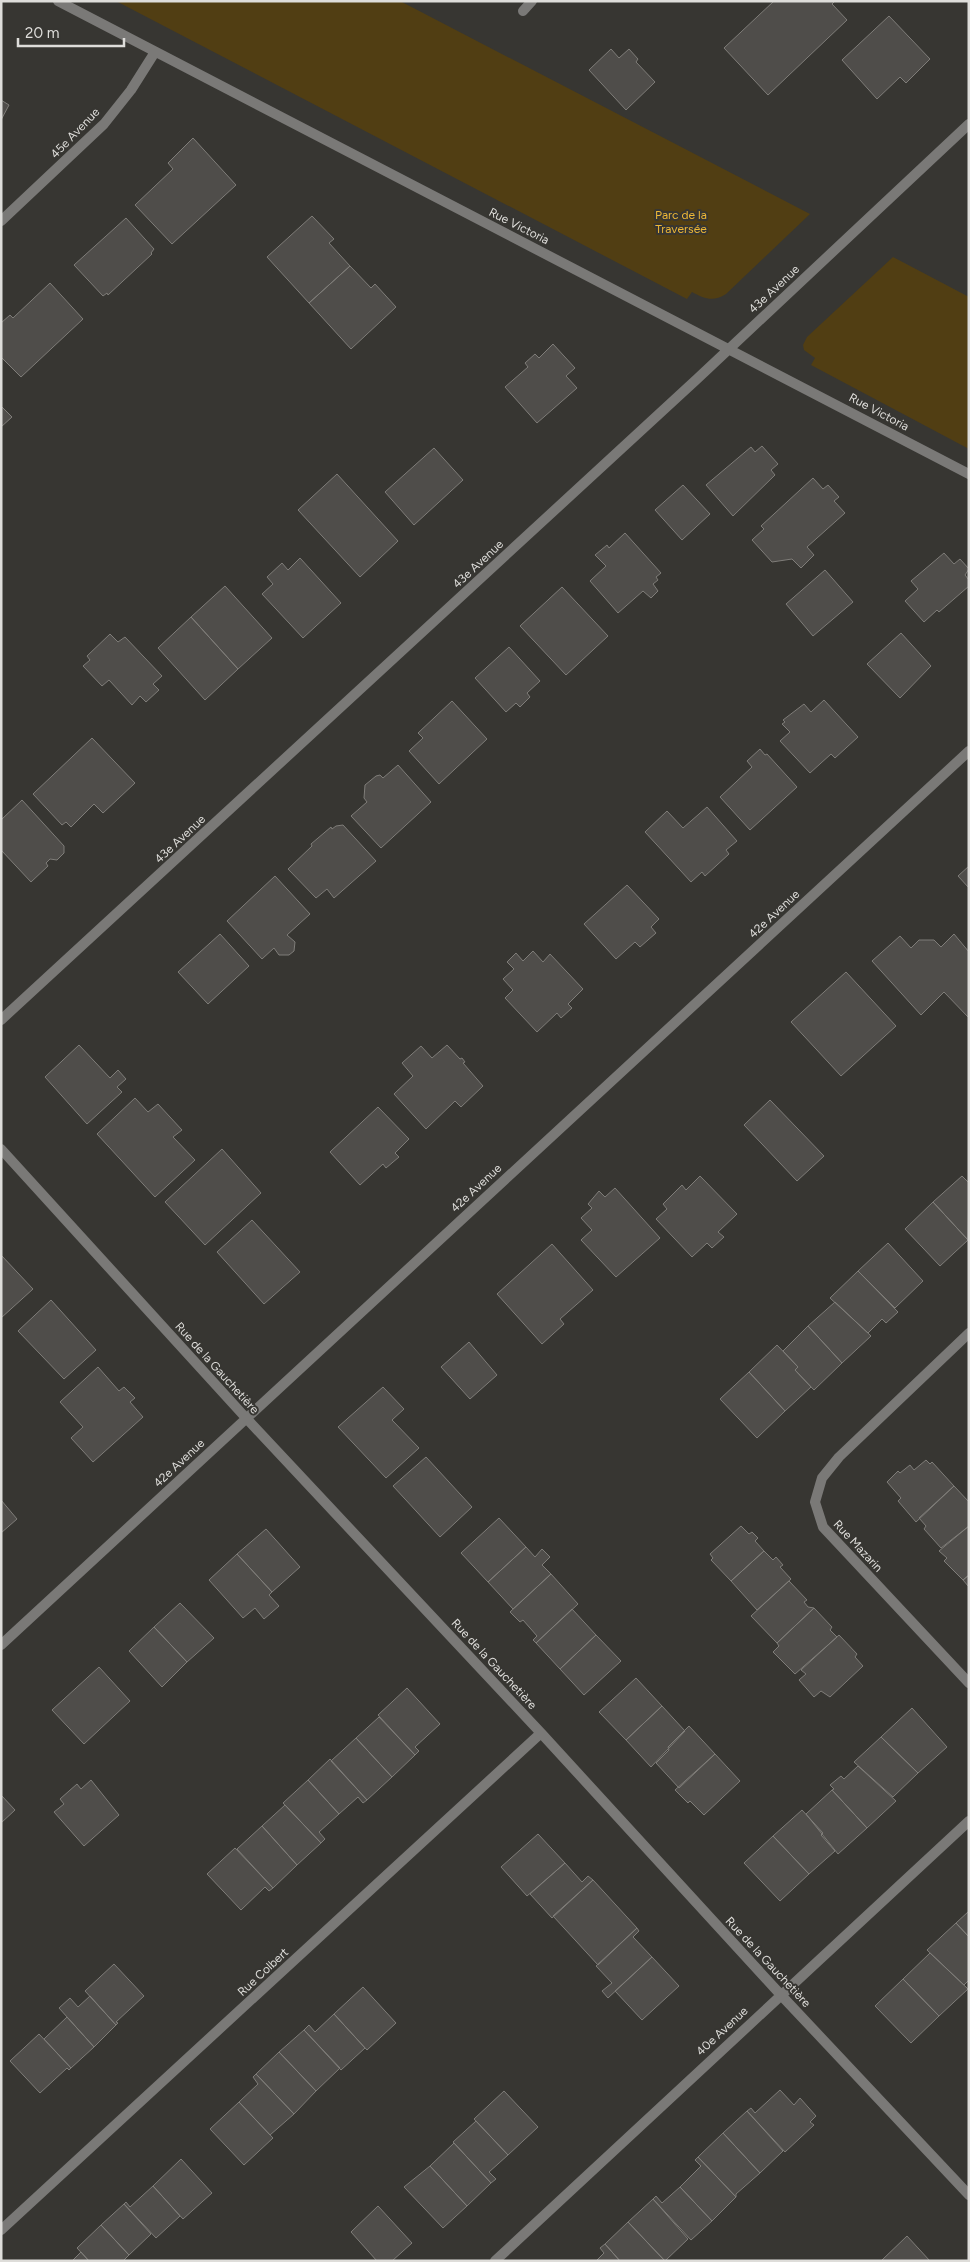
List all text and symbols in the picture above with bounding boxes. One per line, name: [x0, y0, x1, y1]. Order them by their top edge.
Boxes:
scale bar: [18, 15, 124, 47]
text: 20 m: [25, 24, 59, 42]
street label: 45e Avenue: [48, 105, 103, 161]
street label: Rue Victoria: [487, 205, 551, 247]
park label: Parc de la Traversée: [655, 208, 707, 236]
street label: 43e Avenue: [746, 262, 803, 316]
street label: Rue Victoria: [847, 390, 911, 434]
street label: 43e Avenue: [450, 537, 507, 591]
street label: 43e Avenue: [152, 812, 209, 866]
street label: 42e Avenue: [746, 887, 803, 941]
street label: 42e Avenue: [448, 1161, 505, 1215]
street label: Rue de la Gauchetière: [172, 1319, 262, 1417]
street label: 42e Avenue: [151, 1436, 208, 1490]
street label: Rue Mazarin: [831, 1517, 886, 1575]
street label: Rue de la Gauchetière: [449, 1616, 540, 1712]
street label: Rue de la Gauchetière: [723, 1914, 814, 2010]
street label: Rue Colbert: [235, 1945, 292, 1999]
street label: 40e Avenue: [693, 2003, 751, 2058]

